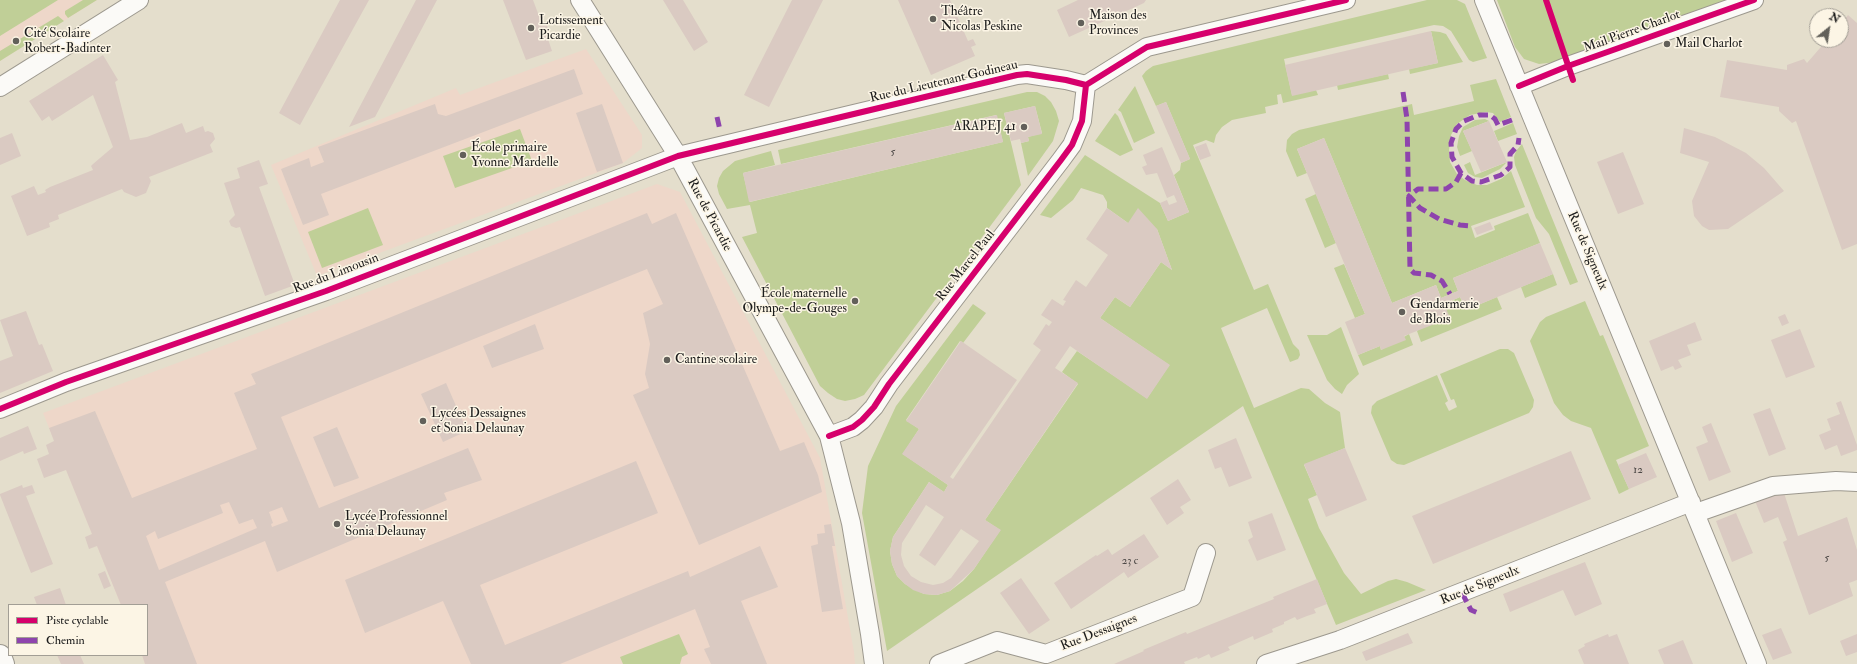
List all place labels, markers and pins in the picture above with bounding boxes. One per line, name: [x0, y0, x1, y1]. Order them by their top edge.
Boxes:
place label: Théâtre Nicolas Peskine: [941, 4, 1022, 35]
place label: Maison des Provinces: [1089, 8, 1147, 39]
place label: Lotissement Picardie: [539, 13, 603, 44]
marker: Théâtre Nicolas Peskine: [928, 14, 938, 24]
marker: Maison des Provinces: [1076, 18, 1086, 28]
marker: Lotissement Picardie: [526, 23, 536, 33]
place label: Cité Scolaire Robert-Badinter: [24, 26, 111, 57]
marker: Cité Scolaire Robert-Badinter: [11, 36, 21, 46]
place label: Mail Charlot: [1675, 36, 1743, 52]
marker: Mail Charlot: [1662, 39, 1672, 49]
place label: ARAPEJ 41: [954, 119, 1016, 135]
marker: ARAPEJ 41: [1019, 122, 1029, 132]
place label: École primaire Yvonne Mardelle: [471, 140, 559, 171]
marker: École primaire Yvonne Mardelle: [458, 150, 468, 160]
place label: École maternelle Olympe-de-Gouges: [742, 286, 847, 317]
marker: École maternelle Olympe-de-Gouges: [850, 296, 860, 306]
place label: Gendarmerie de Blois: [1410, 297, 1479, 328]
marker: Gendarmerie de Blois: [1397, 307, 1407, 317]
place label: Cantine scolaire: [675, 352, 757, 368]
marker: Cantine scolaire: [662, 355, 672, 365]
place label: Lycées Dessaignes et Sonia Delaunay: [431, 406, 526, 437]
marker: Lycées Dessaignes et Sonia Delaunay: [418, 416, 428, 426]
place label: Lycée Professionnel Sonia Delaunay: [345, 509, 448, 540]
marker: Lycée Professionnel Sonia Delaunay: [332, 519, 342, 529]

